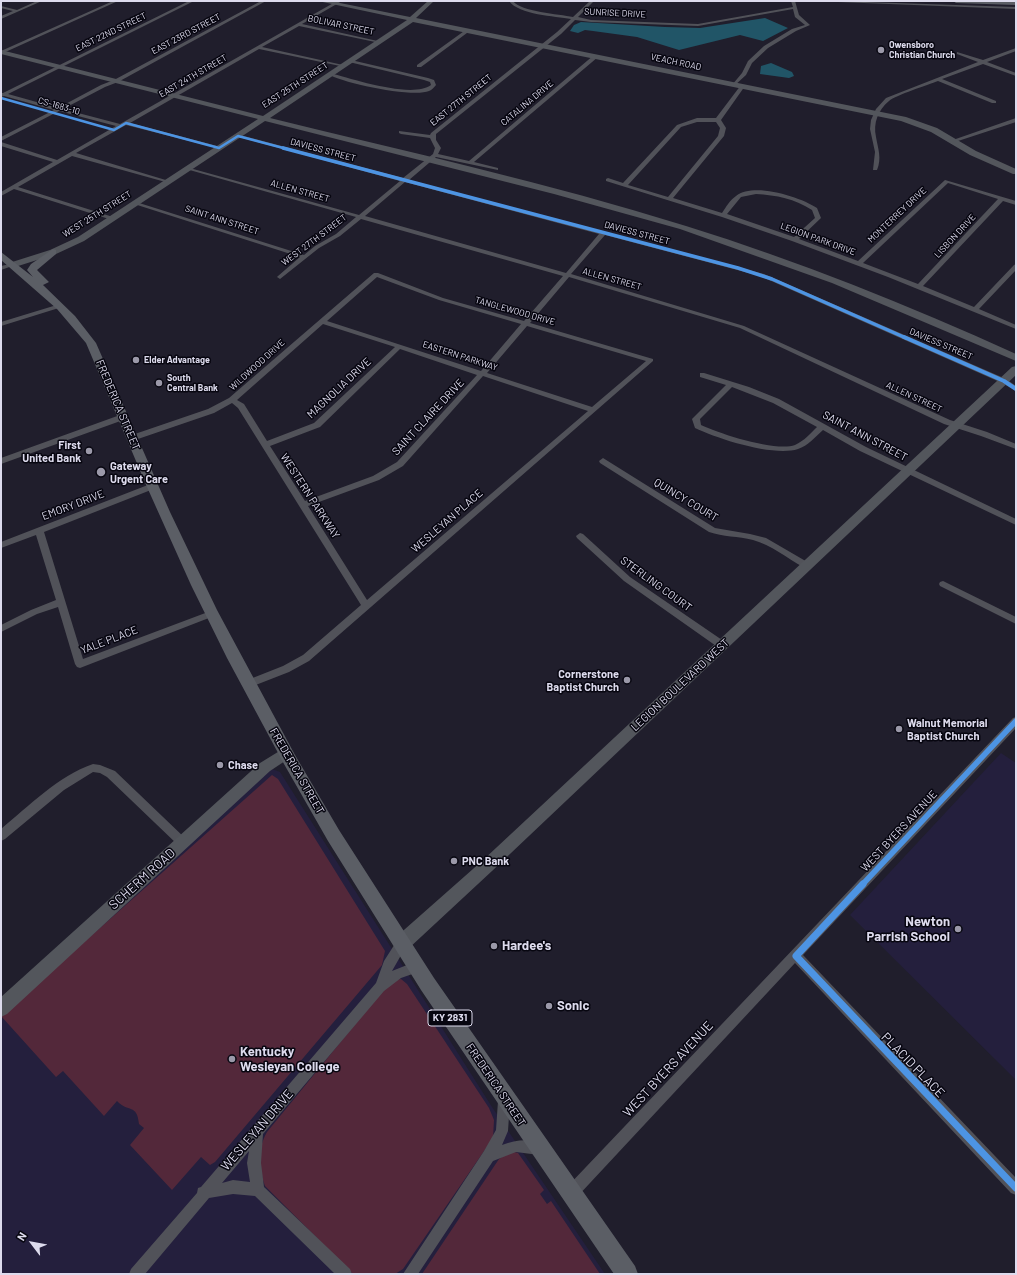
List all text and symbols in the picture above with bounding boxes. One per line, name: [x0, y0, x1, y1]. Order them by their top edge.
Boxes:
street label: SUNRISE DRIVE: [584, 6, 646, 20]
street label: EAST 22ND STREET: [74, 10, 148, 54]
street label: EAST 23RD STREET: [150, 11, 222, 57]
street label: BOLIVAR STREET: [307, 13, 375, 37]
place label: Owensboro Christian Church: [889, 40, 955, 61]
marker: Owensboro Christian Church: [876, 45, 886, 55]
street label: VEACH ROAD: [650, 51, 702, 73]
street label: EAST 24TH STREET: [157, 52, 229, 100]
street label: EAST 25TH STREET: [260, 60, 330, 110]
street label: EAST 27TH STREET: [428, 72, 494, 128]
street label: CATALINA DRIVE: [499, 78, 555, 128]
street label: CS-1683-10: [37, 95, 81, 117]
street label: DAVIESS STREET: [289, 136, 357, 164]
street label: ALLEN STREET: [269, 177, 331, 205]
street label: MONTERREY DRIVE: [866, 185, 928, 245]
street label: WEST 25TH STREET: [61, 188, 133, 240]
street label: SAINT ANN STREET: [184, 203, 260, 237]
street label: WEST 27TH STREET: [279, 212, 349, 268]
street label: LISBON DRIVE: [932, 212, 978, 260]
street label: DAVIESS STREET: [603, 219, 671, 247]
street label: LEGION PARK DRIVE: [779, 220, 857, 258]
street label: ALLEN STREET: [581, 265, 643, 293]
street label: TANGLEWOOD DRIVE: [474, 294, 556, 328]
street label: DAVIESS STREET: [908, 326, 974, 362]
street label: WILDWOOD DRIVE: [227, 337, 287, 393]
street label: EASTERN PARKWAY: [421, 339, 499, 373]
marker: Elder Advantage: [131, 355, 141, 365]
place label: Elder Advantage: [144, 355, 210, 365]
street label: MAGNOLIA DRIVE: [304, 355, 374, 421]
street label: FREDERICA STREET: [93, 358, 143, 452]
place label: South Central Bank: [167, 373, 218, 394]
street label: SAINT CLAIRE DRIVE: [389, 376, 467, 458]
marker: South Central Bank: [154, 378, 164, 388]
street label: ALLEN STREET: [884, 379, 944, 415]
street label: SAINT ANN STREET: [820, 408, 910, 464]
place label: First United Bank: [22, 438, 81, 464]
marker: First United Bank: [84, 446, 94, 456]
street label: WESTERN PARKWAY: [278, 451, 342, 541]
place label: Gateway Urgent Care: [110, 459, 168, 485]
marker: Gateway Urgent Care: [95, 466, 107, 478]
street label: QUINCY COURT: [652, 476, 720, 524]
street label: WESLEYAN PLACE: [409, 486, 485, 556]
street label: EMORY DRIVE: [40, 487, 106, 523]
street label: STERLING COURT: [618, 554, 694, 614]
street label: YALE PLACE: [79, 623, 139, 657]
street label: LEGION BOULEVARD WEST: [628, 636, 732, 734]
place label: Cornerstone Baptist Church: [547, 667, 619, 693]
marker: Cornerstone Baptist Church: [622, 675, 632, 685]
place label: Walnut Memorial Baptist Church: [907, 716, 988, 742]
marker: Walnut Memorial Baptist Church: [894, 724, 904, 734]
street label: FREDERICA STREET: [267, 726, 327, 816]
place label: Chase: [228, 758, 258, 772]
marker: Chase: [215, 760, 225, 770]
street label: WEST BYERS AVENUE: [858, 788, 940, 874]
street label: SCHERM ROAD: [106, 845, 178, 913]
place label: PNC Bank: [462, 854, 509, 868]
marker: PNC Bank: [449, 856, 459, 866]
place label: Newton Parrish School: [867, 914, 950, 945]
marker: Newton Parrish School: [953, 924, 963, 934]
place label: Hardee's: [502, 938, 551, 954]
marker: Hardee's: [489, 941, 499, 951]
place label: Sonic: [557, 998, 589, 1014]
marker: Sonic: [544, 1001, 554, 1011]
road number: KY 2831: [428, 1010, 472, 1026]
street label: WEST BYERS AVENUE: [620, 1018, 716, 1120]
street label: PLACID PLACE: [878, 1029, 948, 1101]
street label: FREDERICA STREET: [463, 1041, 529, 1129]
place label: Kentucky Wesleyan College: [240, 1044, 340, 1075]
marker: Kentucky Wesleyan College: [227, 1054, 237, 1064]
street label: WESLEYAN DRIVE: [218, 1086, 296, 1174]
north arrow: [12, 1223, 52, 1263]
text: N: [14, 1230, 29, 1243]

